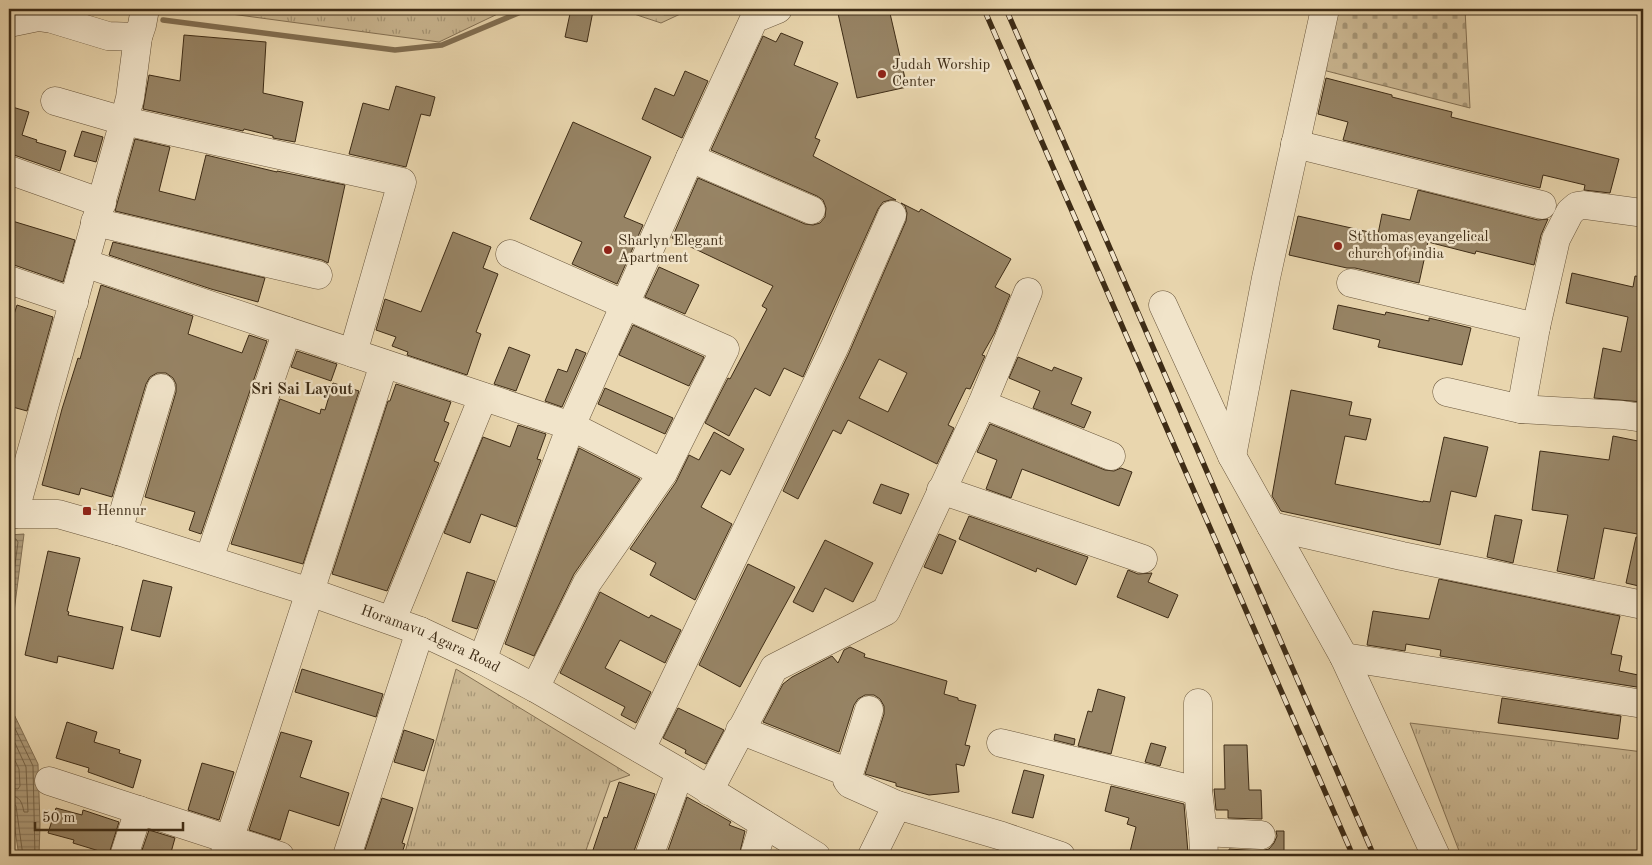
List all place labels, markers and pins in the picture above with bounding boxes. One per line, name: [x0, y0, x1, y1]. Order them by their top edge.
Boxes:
place label: Judah Worship Center: [892, 58, 991, 90]
marker: Judah Worship Center: [876, 68, 888, 80]
place label: St thomas evangelical church of india: [1348, 230, 1489, 262]
place label: Sharlyn Elegant Apartment: [618, 234, 723, 266]
marker: St thomas evangelical church of india: [1332, 240, 1344, 252]
marker: Sharlyn Elegant Apartment: [602, 244, 614, 256]
place label: Hennur: [97, 504, 146, 519]
marker: Hennur: [81, 505, 93, 517]

